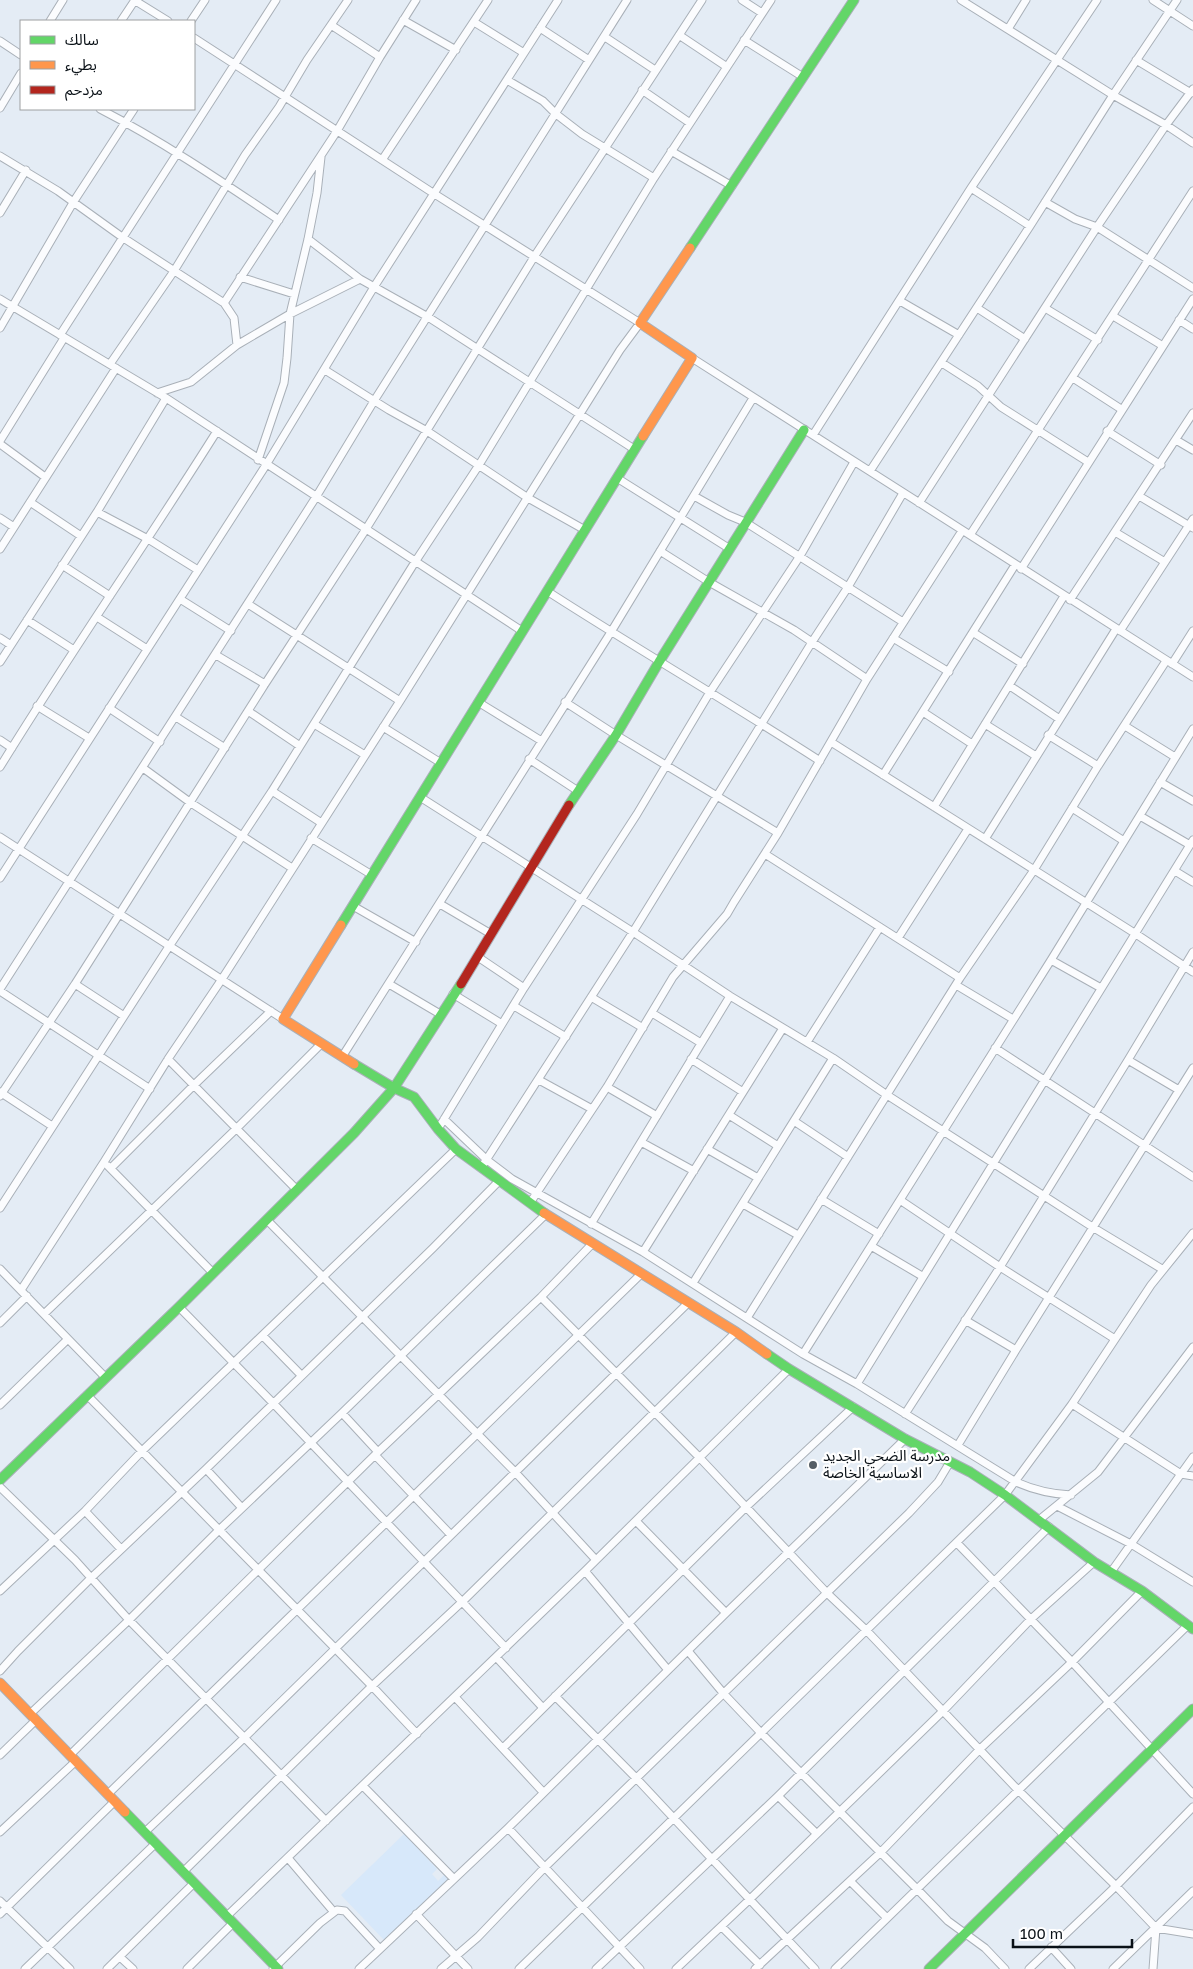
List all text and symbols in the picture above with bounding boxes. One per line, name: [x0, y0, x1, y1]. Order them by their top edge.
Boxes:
legend: [20, 20, 195, 110]
text: سالك: [65, 30, 99, 48]
text: بطيء: [65, 55, 97, 76]
text: مزدحم: [65, 80, 103, 101]
place label: مدرسة الضحي الجديد الاساسية الخاصة: [823, 1446, 950, 1481]
marker: مدرسة الضحي الجديد الاساسية الخاصة: [807, 1459, 819, 1471]
scale bar: [1013, 1916, 1132, 1948]
text: 100 m: [1020, 1924, 1063, 1942]

